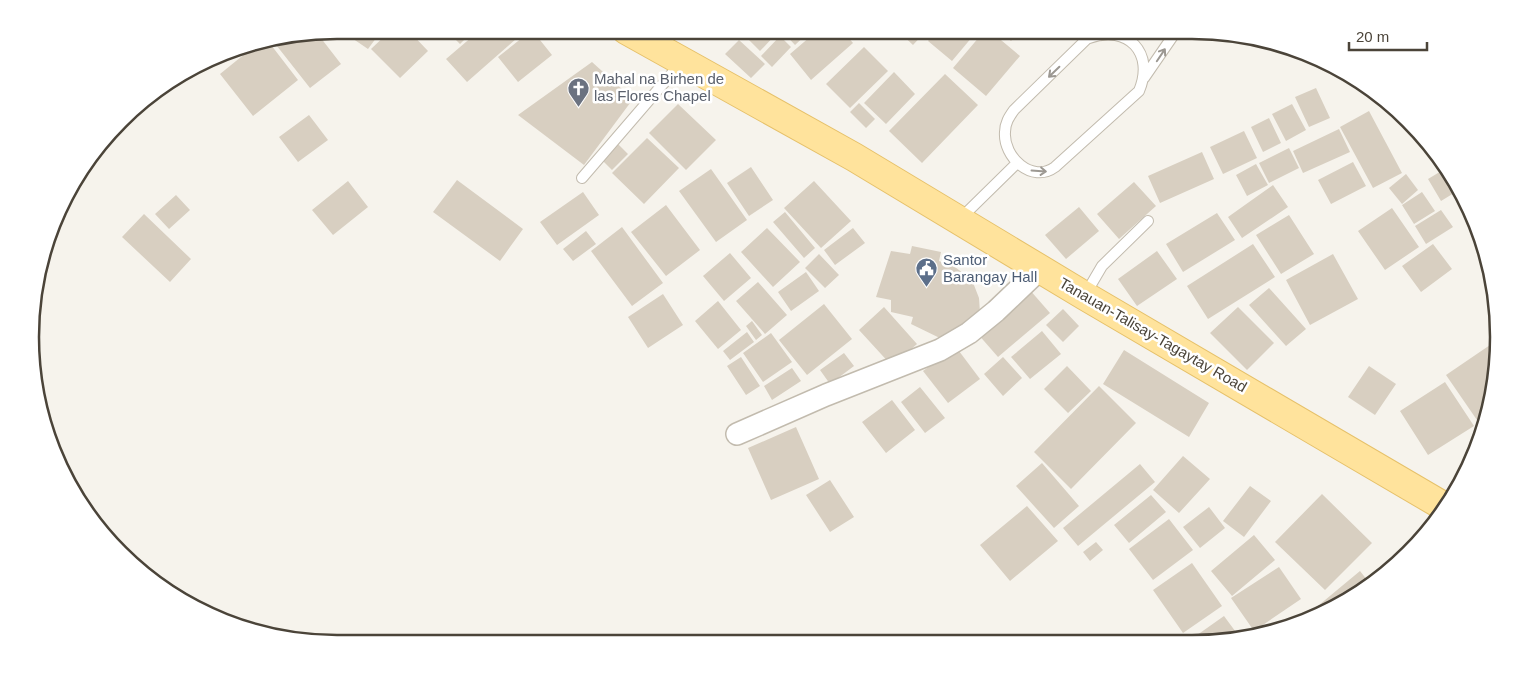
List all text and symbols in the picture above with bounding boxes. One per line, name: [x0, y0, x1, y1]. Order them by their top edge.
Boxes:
scale bar: [1349, 20, 1426, 52]
text: 20 m: [1356, 28, 1389, 45]
one-way arrow: [1156, 48, 1166, 62]
one-way arrow: [1047, 66, 1060, 78]
place label: Mahal na Birhen de las Flores Chapel: [594, 70, 724, 104]
church icon: Mahal na Birhen de las Flores Chapel: [566, 76, 590, 107]
one-way arrow: [1031, 167, 1047, 176]
place label: Santor Barangay Hall: [943, 251, 1037, 285]
public building icon: Santor Barangay Hall: [915, 257, 939, 288]
street label: Tanauan-Talisay-Tagaytay Road: [1057, 274, 1250, 395]

